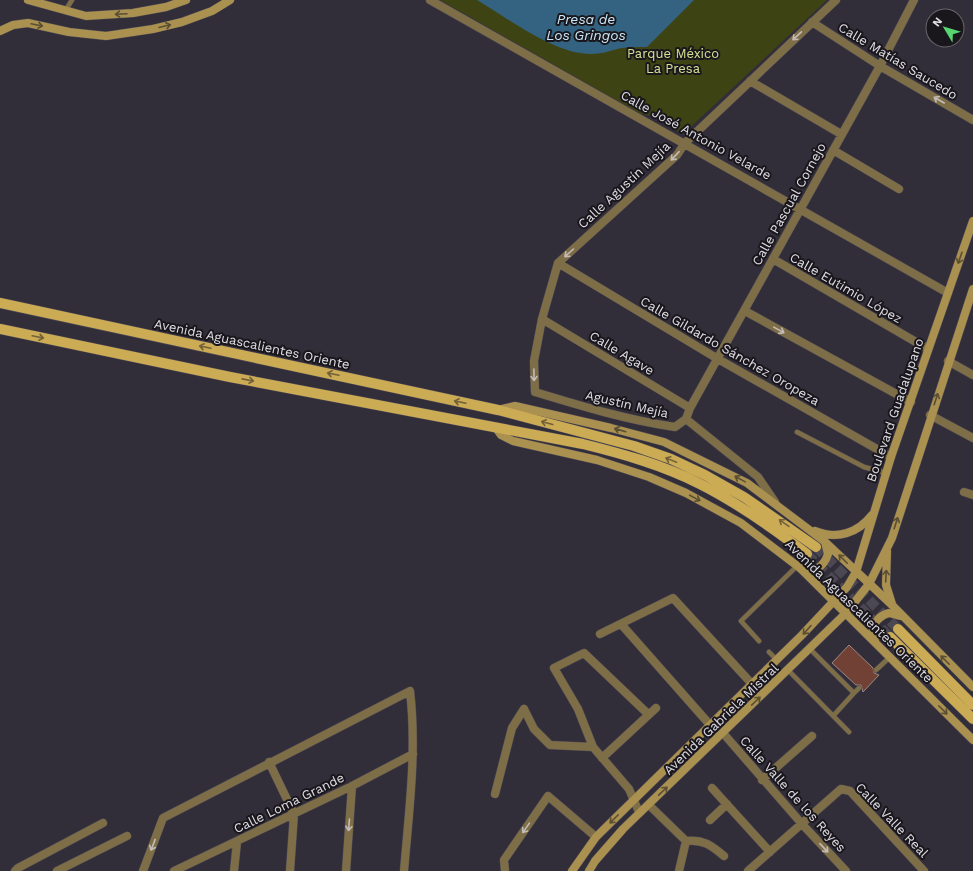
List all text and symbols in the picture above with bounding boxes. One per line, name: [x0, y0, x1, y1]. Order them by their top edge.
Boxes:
north arrow: [925, 8, 965, 48]
one-way arrow: [115, 10, 128, 18]
water label: Presa de Los Gringos: [546, 11, 626, 43]
text: N: [930, 15, 945, 29]
street label: Calle Matías Saucedo: [836, 20, 960, 103]
one-way arrow: [30, 21, 43, 29]
one-way arrow: [158, 22, 171, 29]
one-way arrow: [793, 31, 803, 40]
park label: Parque México La Presa: [627, 46, 719, 76]
street label: Calle José Antonio Velarde: [618, 87, 774, 183]
one-way arrow: [933, 96, 945, 104]
street label: Calle Agustín Mejía: [575, 138, 674, 231]
street label: Calle Pascual Cornejo: [749, 140, 829, 268]
one-way arrow: [670, 151, 680, 161]
one-way arrow: [564, 248, 574, 257]
street label: Calle Eutimio López: [787, 250, 905, 326]
one-way arrow: [956, 251, 964, 263]
street label: Calle Gildardo Sánchez Oropeza: [638, 293, 823, 409]
street label: Avenida Aguascalientes Oriente: [153, 316, 351, 372]
one-way arrow: [773, 326, 785, 334]
street label: Calle Agave: [587, 328, 657, 378]
one-way arrow: [31, 334, 44, 342]
street label: Boulevard Guadalupano: [863, 336, 927, 484]
one-way arrow: [199, 343, 212, 351]
one-way arrow: [531, 368, 538, 381]
one-way arrow: [326, 370, 339, 378]
one-way arrow: [241, 377, 254, 385]
street label: Agustín Mejía: [584, 387, 670, 421]
one-way arrow: [933, 392, 940, 405]
one-way arrow: [453, 397, 466, 405]
one-way arrow: [541, 419, 554, 426]
one-way arrow: [614, 426, 627, 433]
one-way arrow: [666, 455, 678, 463]
one-way arrow: [734, 475, 746, 483]
one-way arrow: [689, 495, 701, 502]
one-way arrow: [893, 517, 901, 529]
one-way arrow: [779, 519, 790, 527]
street label: Avenida Aguascalientes Oriente: [782, 536, 936, 686]
one-way arrow: [838, 554, 848, 564]
one-way arrow: [882, 570, 890, 583]
one-way arrow: [802, 625, 811, 635]
one-way arrow: [940, 655, 950, 665]
street label: Avenida Gabriela Mistral: [661, 660, 781, 778]
one-way arrow: [751, 696, 761, 706]
one-way arrow: [938, 705, 948, 715]
street label: Calle Valle de los Reyes: [737, 733, 849, 855]
street label: Calle Loma Grande: [231, 770, 347, 836]
street label: Calle Valle Real: [853, 780, 931, 860]
one-way arrow: [658, 786, 668, 796]
one-way arrow: [609, 814, 619, 824]
one-way arrow: [346, 818, 353, 831]
one-way arrow: [522, 822, 530, 833]
one-way arrow: [149, 838, 157, 850]
one-way arrow: [819, 843, 828, 853]

